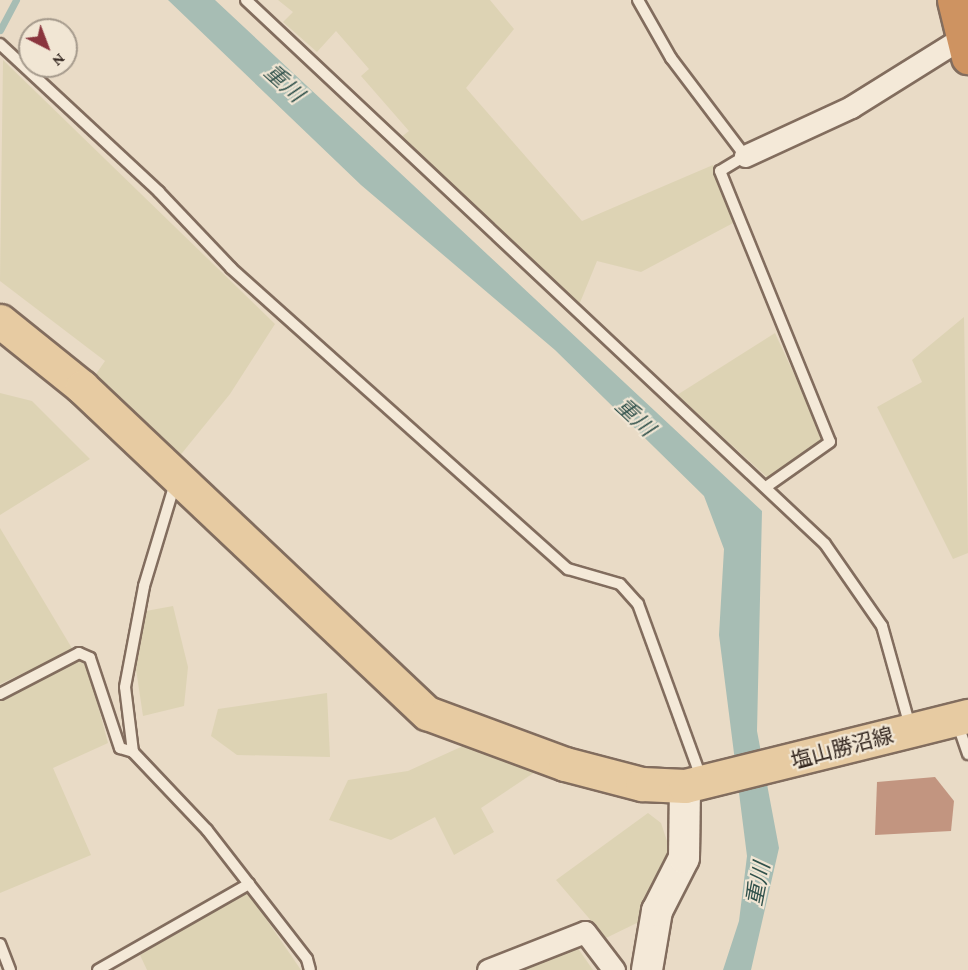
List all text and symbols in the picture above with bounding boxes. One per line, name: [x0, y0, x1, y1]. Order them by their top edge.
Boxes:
north arrow: [18, 18, 78, 78]
text: N: [49, 50, 69, 70]
water label: 重川: [259, 58, 309, 108]
water label: 重川: [610, 392, 660, 442]
street label: 塩山勝沼線: [788, 722, 896, 774]
water label: 重川: [741, 860, 775, 908]

